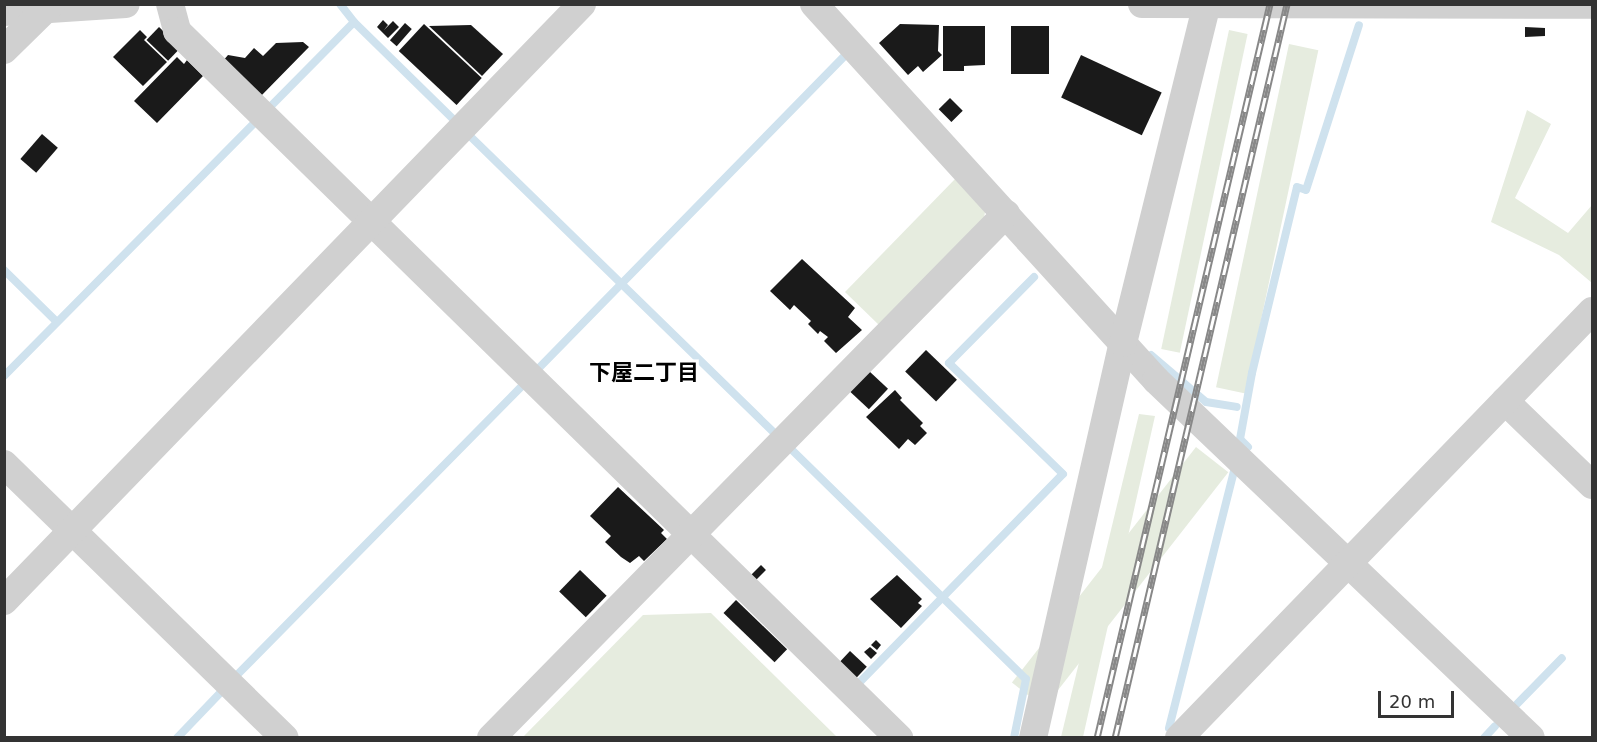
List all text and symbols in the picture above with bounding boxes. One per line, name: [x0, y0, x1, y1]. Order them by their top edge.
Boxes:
district label: 下屋二丁目: [589, 360, 699, 386]
scale bar: [1381, 679, 1458, 717]
text: 20 m: [1389, 691, 1435, 712]

